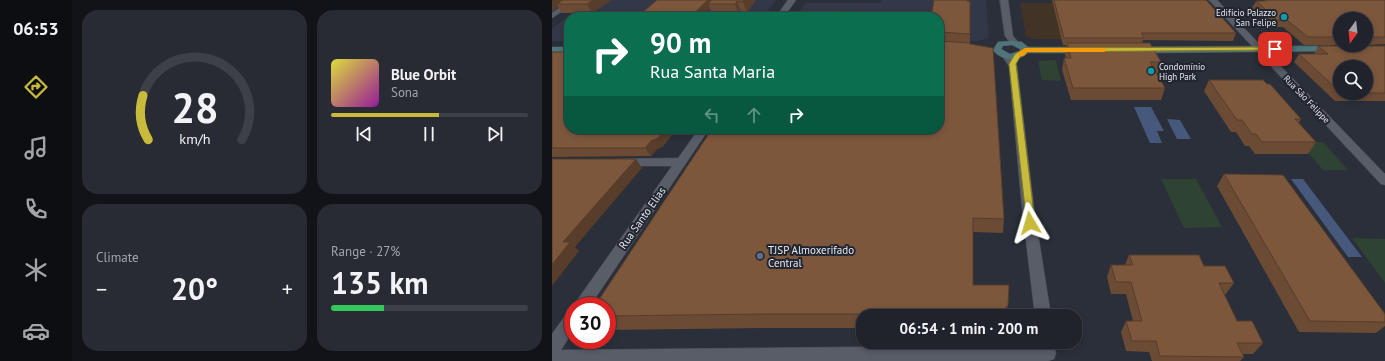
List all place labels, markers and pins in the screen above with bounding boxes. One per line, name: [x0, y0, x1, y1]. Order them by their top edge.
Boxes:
place label: Edifício Palazzo San Felipe: [1216, 7, 1276, 28]
marker: Edifício Palazzo San Felipe: [1279, 12, 1289, 22]
pin: [1258, 32, 1292, 66]
place label: Condomínio High Park: [1159, 61, 1205, 82]
marker: Condomínio High Park: [1146, 66, 1156, 76]
place label: TJSP Almoxerifado Central: [768, 243, 854, 270]
marker: TJSP Almoxerifado Central: [755, 251, 765, 261]

